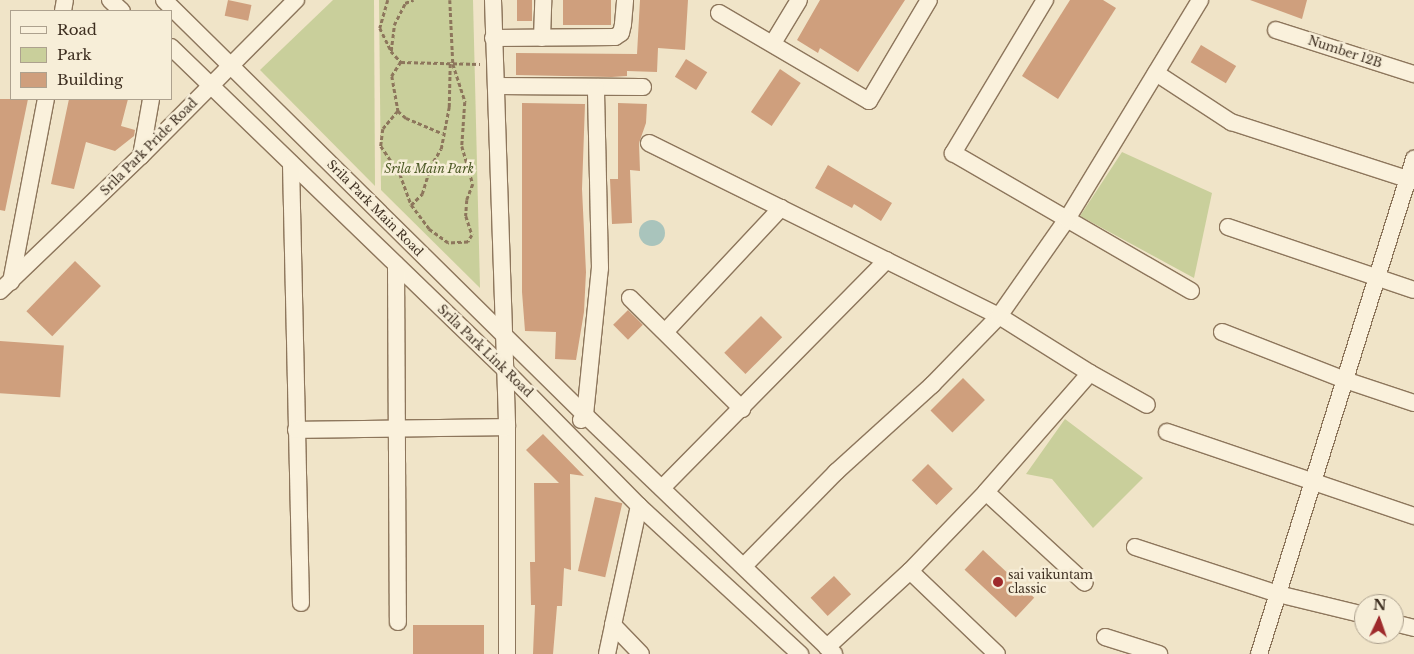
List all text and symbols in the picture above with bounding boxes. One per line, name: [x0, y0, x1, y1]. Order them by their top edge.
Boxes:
legend: [10, 10, 172, 100]
text: Road: [57, 20, 97, 39]
street label: Number 12B: [1306, 33, 1384, 71]
text: Park: [57, 45, 92, 64]
text: Building: [57, 70, 123, 89]
street label: Srila Park Pride Road: [97, 95, 201, 199]
street label: Srila Park Main Road: [324, 157, 426, 259]
park label: Srila Main Park: [384, 162, 474, 176]
street label: Srila Park Link Road: [434, 302, 536, 400]
place label: sai vaikuntam classic: [1008, 568, 1093, 596]
marker: sai vaikuntam classic: [992, 576, 1004, 588]
north arrow: [1354, 594, 1404, 644]
text: N: [1373, 596, 1387, 614]

